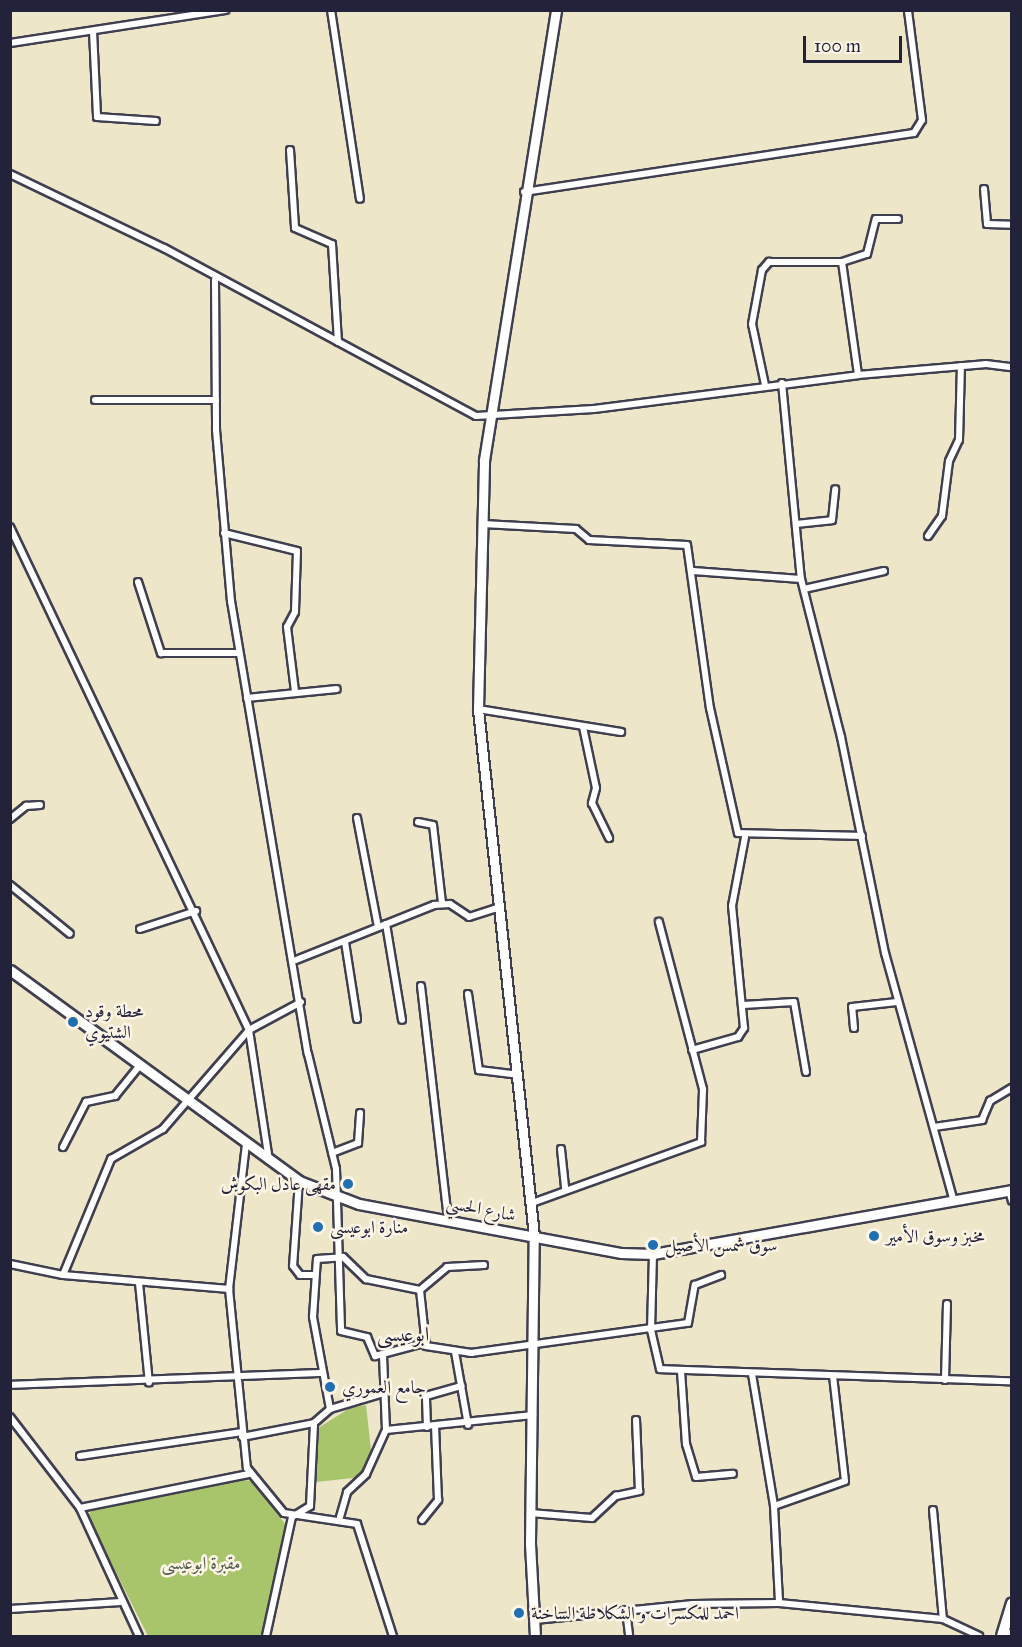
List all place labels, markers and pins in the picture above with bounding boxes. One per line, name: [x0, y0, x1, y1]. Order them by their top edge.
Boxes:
place label: محطة وقود الشتيوي: [85, 1001, 143, 1044]
marker: محطة وقود الشتيوي: [66, 1015, 80, 1029]
place label: مقهى عادل البكوش: [221, 1173, 336, 1195]
marker: مقهى عادل البكوش: [341, 1177, 355, 1191]
place label: منارة ابوعيسى: [330, 1216, 408, 1238]
marker: منارة ابوعيسى: [311, 1220, 325, 1234]
place label: مخبز وسوق الأمير: [886, 1225, 985, 1247]
marker: مخبز وسوق الأمير: [867, 1229, 881, 1243]
place label: سوق شمس الأصيل: [665, 1234, 778, 1256]
marker: سوق شمس الأصيل: [646, 1238, 660, 1252]
place label: جامع العموري: [342, 1376, 426, 1398]
marker: جامع العموري: [323, 1380, 337, 1394]
place label: احمد للمكسرات و الشكلاطة الساخنة: [531, 1602, 739, 1624]
marker: احمد للمكسرات و الشكلاطة الساخنة: [512, 1606, 526, 1620]

